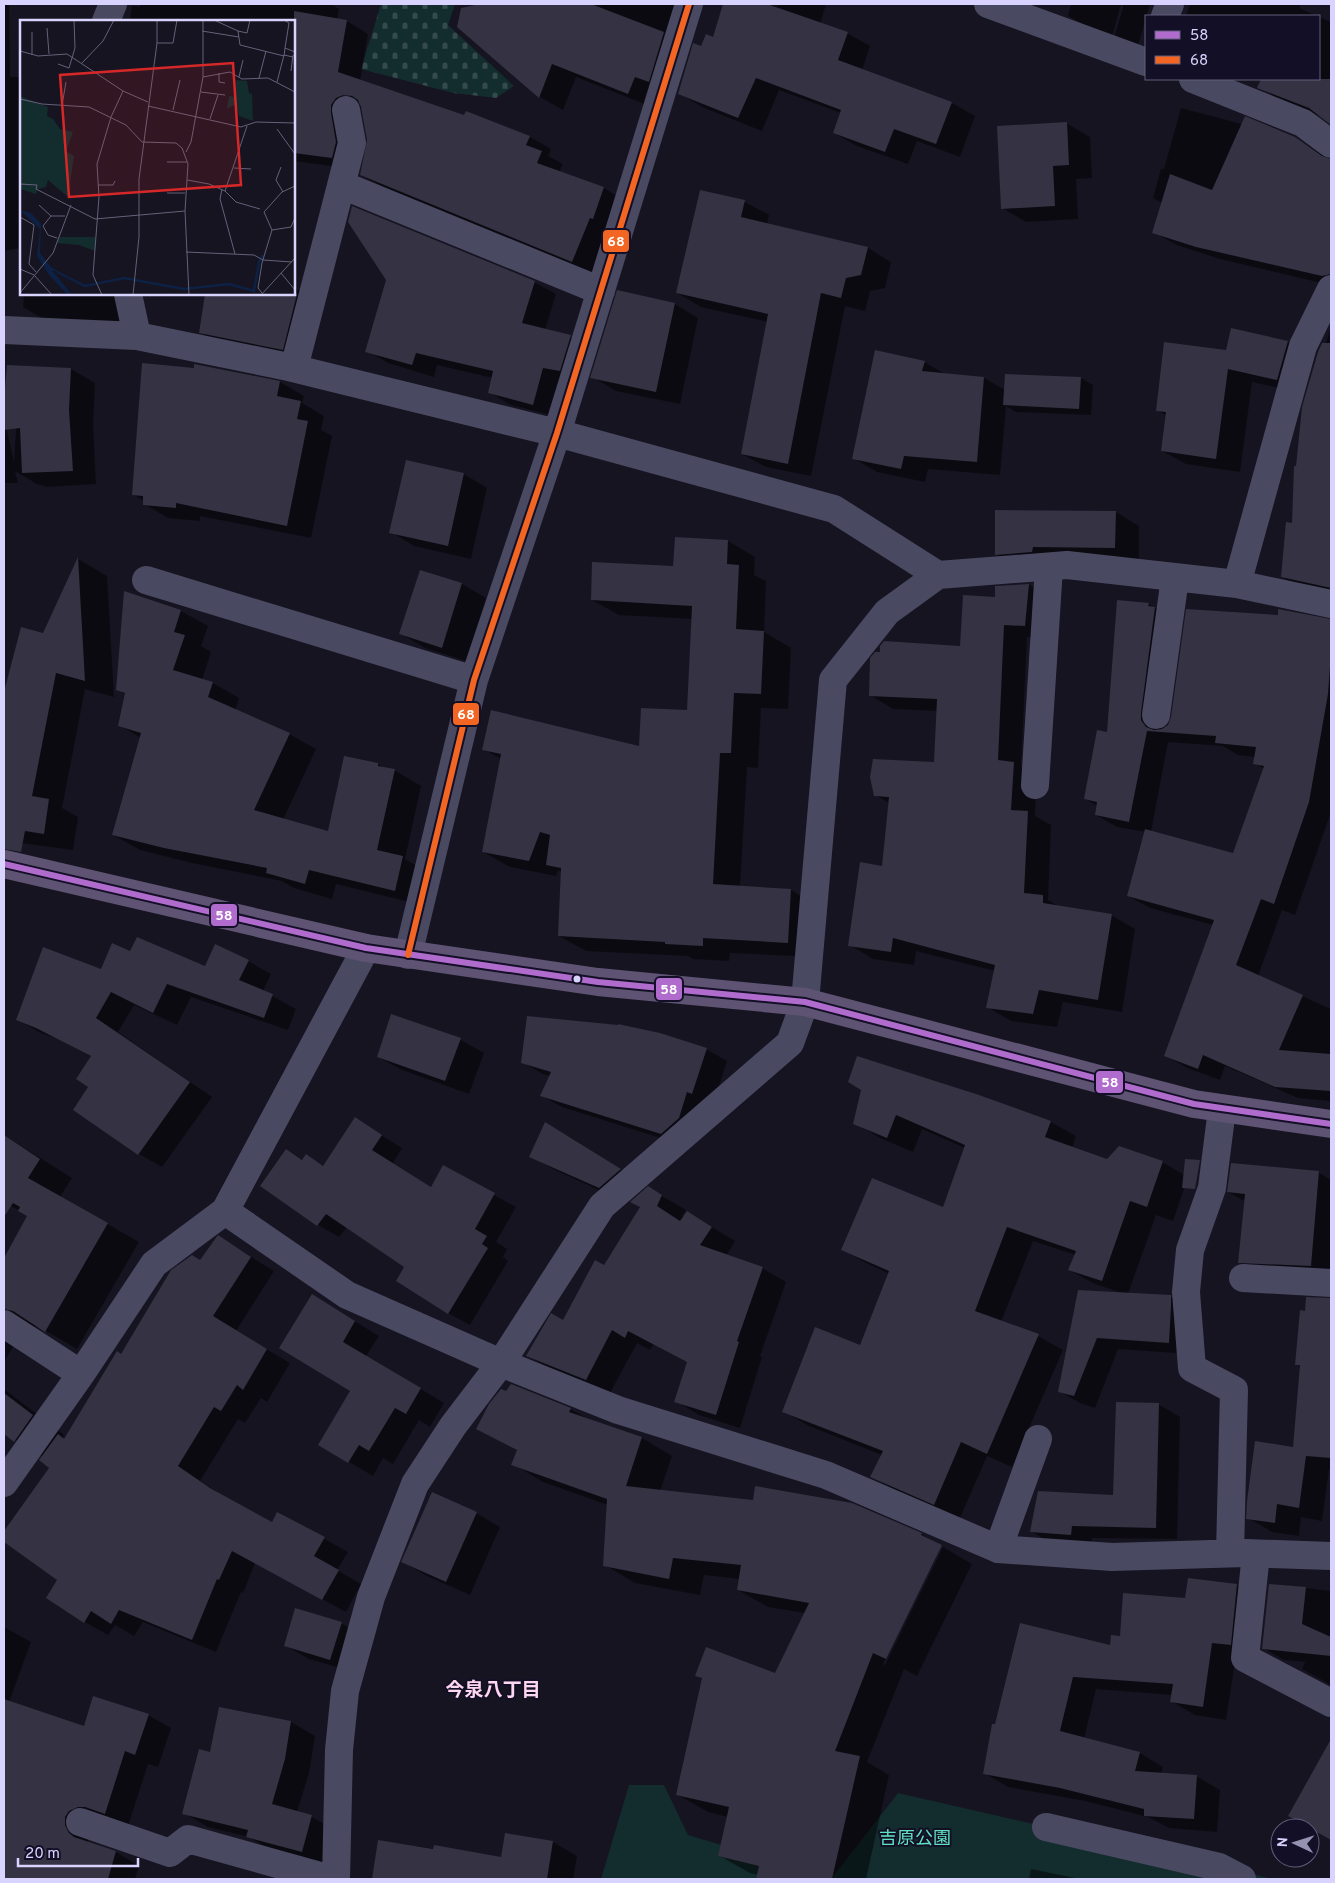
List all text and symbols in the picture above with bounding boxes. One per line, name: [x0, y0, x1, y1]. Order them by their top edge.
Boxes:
legend: [1145, 15, 1320, 80]
inset map: [20, 20, 295, 295]
text: 58: [1190, 27, 1208, 46]
text: 68: [1190, 52, 1208, 71]
line badge: 68: [602, 229, 630, 253]
text: 68: [607, 234, 625, 251]
line badge: 68: [452, 702, 480, 726]
text: 68: [457, 707, 475, 724]
line badge: 58: [210, 903, 238, 927]
text: 58: [215, 908, 233, 925]
unlabelled marker: [572, 974, 582, 984]
line badge: 58: [655, 977, 683, 1001]
text: 58: [660, 982, 678, 999]
line badge: 58: [1095, 1070, 1124, 1094]
text: 58: [1101, 1075, 1119, 1092]
district label: 今泉八丁目: [445, 1679, 541, 1703]
north arrow: [1270, 1818, 1320, 1868]
park label: 吉原公園: [879, 1828, 951, 1851]
scale bar: [18, 1836, 138, 1868]
text: N: [1275, 1837, 1292, 1848]
text: 20 m: [25, 1845, 60, 1864]

